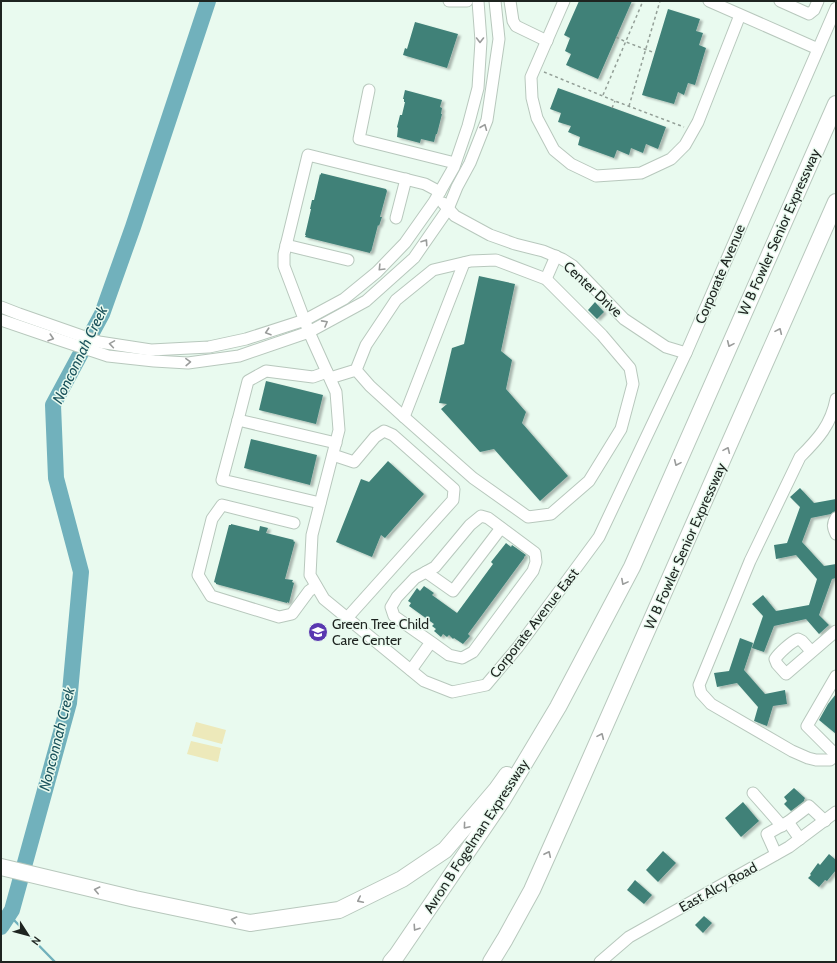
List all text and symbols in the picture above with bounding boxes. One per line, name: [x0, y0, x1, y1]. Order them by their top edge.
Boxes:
one-way arrow: [476, 37, 484, 43]
one-way arrow: [480, 124, 488, 131]
street label: W B Fowler Senior Expressway: [734, 146, 824, 318]
street label: Corporate Avenue: [691, 222, 749, 326]
one-way arrow: [420, 240, 427, 247]
street label: Center Drive: [560, 257, 626, 321]
one-way arrow: [378, 263, 386, 271]
water label: Nonconnah Creek: [49, 303, 112, 407]
one-way arrow: [321, 320, 328, 328]
one-way arrow: [264, 328, 271, 336]
one-way arrow: [774, 328, 782, 336]
one-way arrow: [48, 333, 55, 341]
one-way arrow: [109, 340, 115, 349]
one-way arrow: [727, 340, 735, 348]
one-way arrow: [185, 358, 191, 366]
one-way arrow: [722, 447, 730, 455]
street label: W B Fowler Senior Expressway: [640, 460, 730, 632]
one-way arrow: [674, 460, 682, 467]
street label: Corporate Avenue East: [486, 564, 583, 682]
one-way arrow: [621, 578, 629, 585]
place label: Green Tree Child Care Center: [332, 615, 429, 649]
school or university icon: Green Tree Child Care Center: [307, 621, 329, 643]
water label: Nonconnah Creek: [35, 685, 79, 793]
one-way arrow: [596, 732, 604, 740]
street label: Avron B Fogelman Expressway: [419, 756, 533, 916]
one-way arrow: [463, 822, 470, 829]
one-way arrow: [543, 851, 551, 859]
street label: East Alcy Road: [676, 858, 760, 916]
one-way arrow: [94, 886, 100, 894]
one-way arrow: [357, 895, 365, 902]
north arrow: [8, 915, 48, 955]
one-way arrow: [231, 917, 237, 925]
one-way arrow: [414, 923, 421, 930]
text: N: [28, 934, 44, 948]

